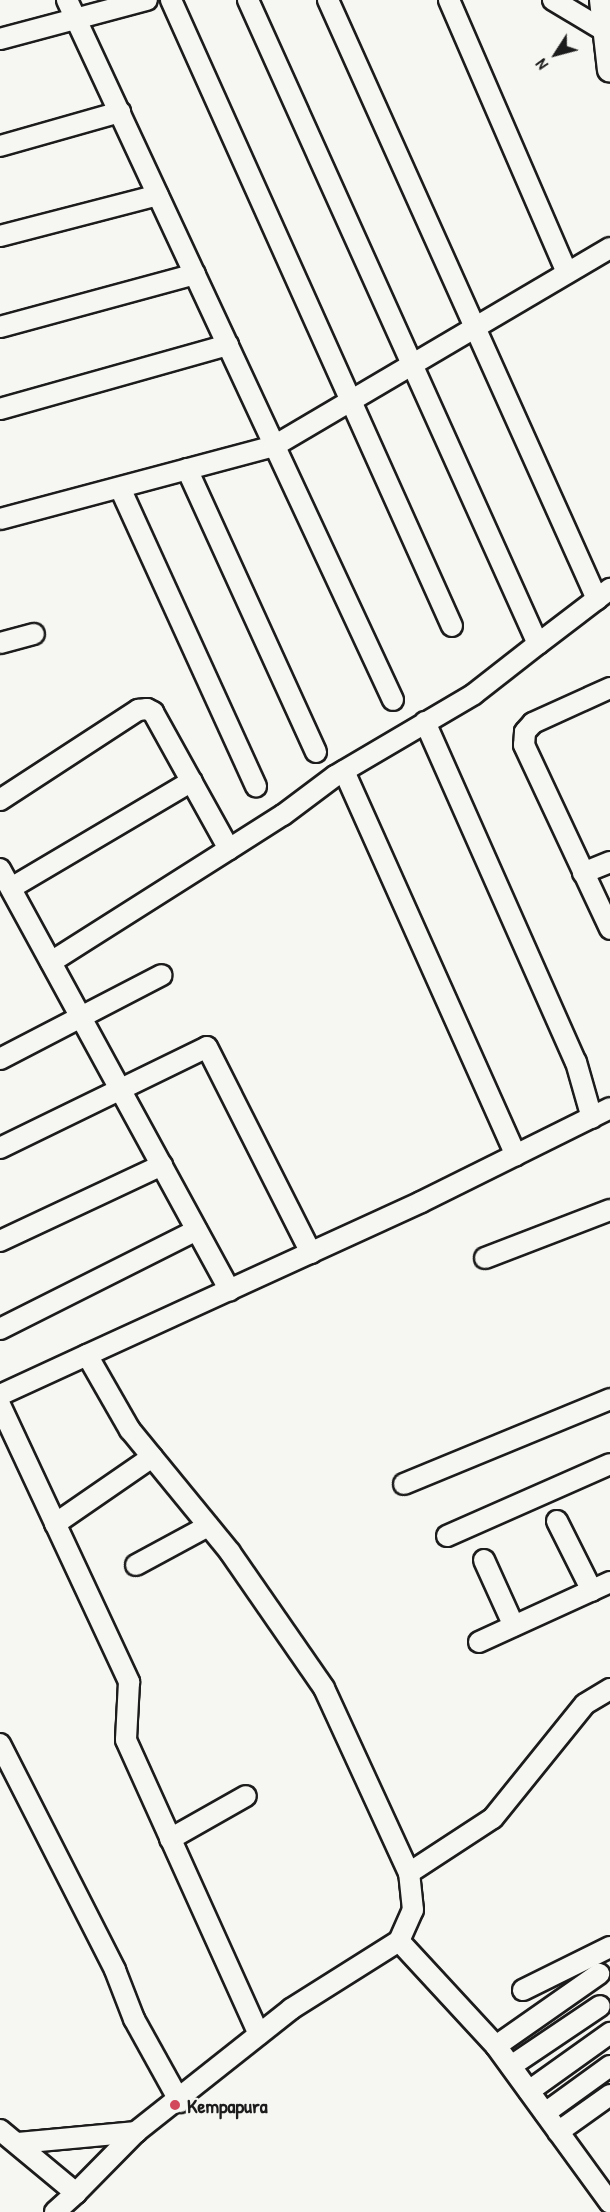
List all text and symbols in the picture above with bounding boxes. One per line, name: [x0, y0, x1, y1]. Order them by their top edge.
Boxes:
north arrow: [526, 24, 586, 84]
text: N: [530, 55, 553, 74]
place label: Kempapura: [187, 2093, 268, 2117]
marker: Kempapura: [168, 2098, 182, 2112]

